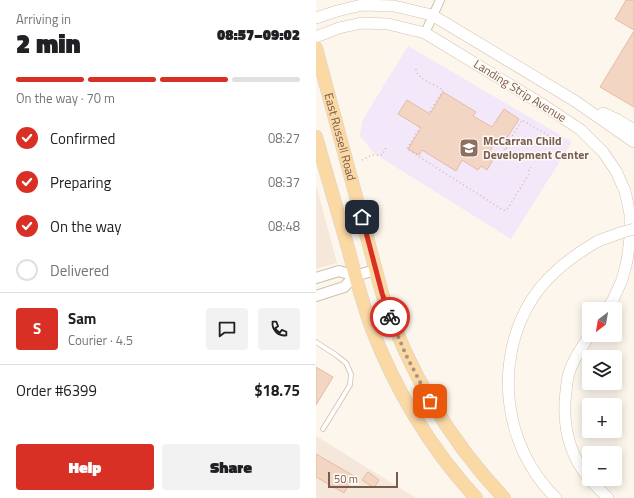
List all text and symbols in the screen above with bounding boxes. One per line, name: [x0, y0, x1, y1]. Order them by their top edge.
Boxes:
text: Arriving in: [16, 9, 71, 29]
text: 08:57–09:02: [217, 23, 300, 46]
text: 2 min: [16, 24, 81, 63]
street label: Landing Strip Avenue: [470, 54, 570, 127]
text: On the way · 70 m: [16, 88, 115, 108]
street label: East Russell Road: [319, 91, 361, 183]
icon: check: [16, 127, 38, 149]
text: Confirmed: [50, 127, 115, 150]
text: 08:27: [268, 128, 300, 148]
place label: McCarran Child Development Center: [483, 131, 589, 164]
school or university icon: McCarran Child Development Center: [458, 137, 480, 159]
icon: check: [16, 171, 38, 193]
text: Preparing: [50, 171, 111, 194]
text: 08:37: [268, 172, 300, 192]
pin: [345, 200, 379, 234]
icon: home: [351, 206, 373, 228]
icon: check: [16, 215, 38, 237]
text: On the way: [50, 215, 122, 238]
text: 08:48: [268, 216, 300, 236]
text: Delivered: [50, 259, 109, 282]
courier: [370, 297, 410, 337]
north arrow: [582, 302, 622, 342]
map controls: [582, 302, 622, 486]
icon: bike: [379, 306, 401, 328]
text: Sam: [68, 307, 96, 330]
button: chat: [206, 308, 248, 350]
button: phone: [258, 308, 300, 350]
text: S: [33, 317, 41, 340]
text: Courier · 4.5: [68, 330, 133, 350]
button: layers: [582, 350, 622, 390]
text: Order #6399: [16, 379, 97, 402]
text: $18.75: [254, 379, 300, 402]
pin: [413, 384, 447, 418]
icon: bag: [419, 390, 441, 412]
button: +: [582, 398, 622, 438]
button: Help: [16, 444, 154, 490]
button: Share: [162, 444, 300, 490]
button: −: [582, 446, 622, 486]
scale bar: [328, 470, 398, 489]
text: 50 m: [334, 471, 358, 487]

